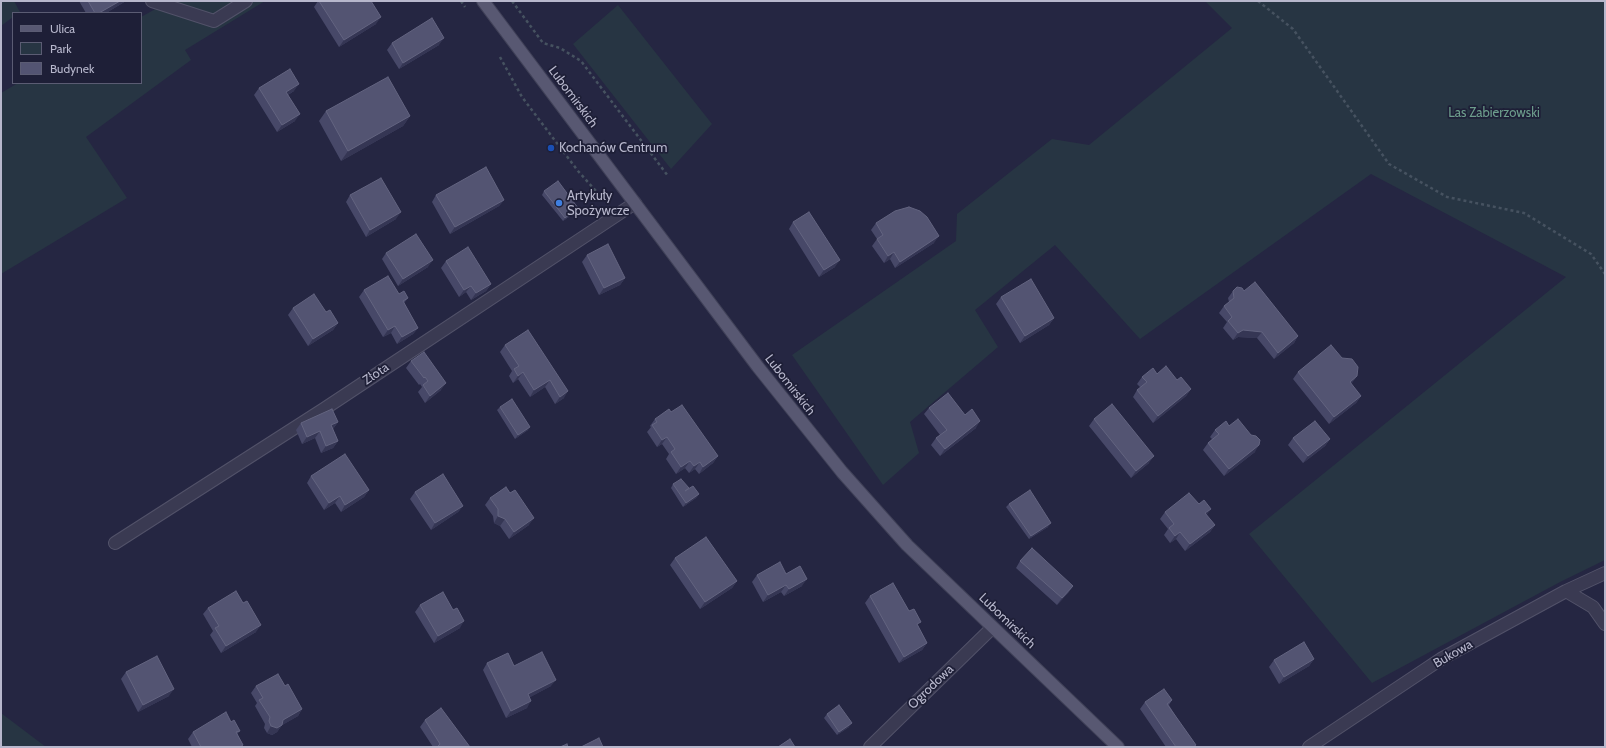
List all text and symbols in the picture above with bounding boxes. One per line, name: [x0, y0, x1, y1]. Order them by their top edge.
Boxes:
legend: [12, 12, 142, 84]
text: Ulica: [50, 21, 75, 36]
text: Park: [50, 41, 72, 56]
text: Budynek: [50, 61, 94, 76]
street label: Lubomirskich: [545, 63, 601, 131]
park label: Las Zabierzowski: [1448, 105, 1540, 121]
place label: Kochanów Centrum: [559, 140, 667, 156]
marker: Kochanów Centrum: [546, 143, 556, 153]
place label: Artykuły Spożywcze: [567, 188, 629, 219]
marker: Artykuły Spożywcze: [554, 198, 564, 208]
street label: Lubomirskich: [761, 352, 819, 418]
street label: Złota: [360, 360, 392, 388]
street label: Lubomirskich: [975, 590, 1039, 652]
street label: Bukowa: [1431, 637, 1475, 671]
street label: Ogrodowa: [905, 661, 957, 713]

